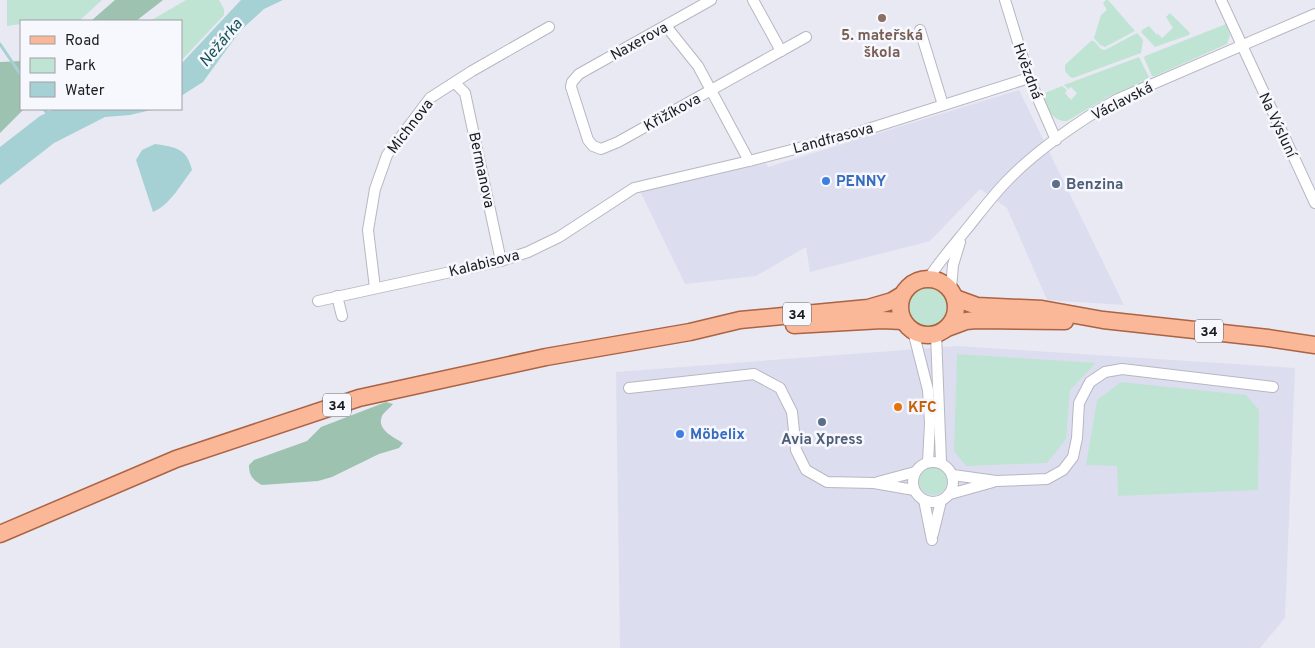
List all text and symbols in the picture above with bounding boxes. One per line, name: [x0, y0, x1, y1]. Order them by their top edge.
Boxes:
marker: 5. mateřská škola: [876, 12, 888, 24]
water label: Nežárka: [196, 15, 248, 71]
street label: Naxerova: [608, 19, 672, 66]
legend: [20, 20, 182, 110]
place label: 5. mateřská škola: [841, 27, 923, 63]
text: Road: [65, 32, 100, 51]
street label: Hvězdná: [1008, 41, 1046, 102]
text: Park: [65, 57, 96, 76]
street label: Václavská: [1089, 79, 1157, 126]
text: Water: [65, 82, 105, 101]
street label: Křižíkova: [641, 90, 704, 137]
street label: Na Výsluní: [1253, 90, 1300, 162]
street label: Michnova: [384, 96, 438, 158]
street label: Landfrasova: [791, 120, 876, 159]
street label: Bermanova: [463, 131, 498, 210]
place label: PENNY: [836, 173, 886, 192]
marker: PENNY: [820, 175, 832, 187]
place label: Benzina: [1066, 176, 1123, 195]
marker: Benzina: [1050, 178, 1062, 190]
street label: Kalabisova: [447, 247, 522, 282]
road number: 34: [783, 302, 811, 326]
road number: 34: [1195, 320, 1223, 342]
road number: 34: [323, 394, 351, 416]
place label: KFC: [908, 399, 937, 418]
marker: KFC: [892, 401, 904, 413]
marker: Avia Xpress: [816, 416, 828, 428]
place label: Möbelix: [690, 426, 745, 445]
marker: Möbelix: [674, 428, 686, 440]
place label: Avia Xpress: [781, 431, 863, 450]

